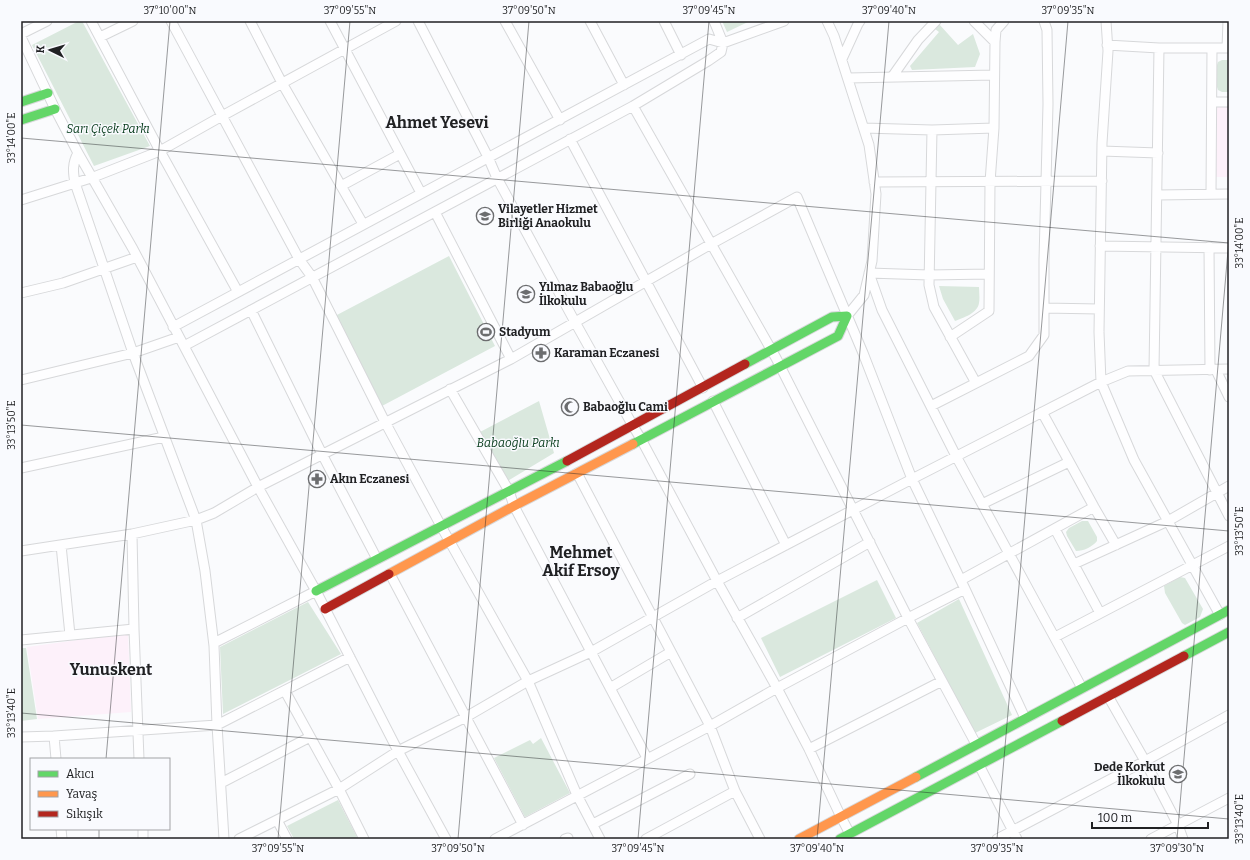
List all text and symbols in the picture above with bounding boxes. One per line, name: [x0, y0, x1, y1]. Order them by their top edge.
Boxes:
text: 37°10'00"N: [144, 5, 196, 17]
text: 37°09'55"N: [324, 5, 376, 17]
text: 37°09'50"N: [502, 5, 556, 17]
text: 37°09'45"N: [682, 5, 736, 17]
text: 37°09'40"N: [862, 5, 916, 17]
text: 37°09'35"N: [1042, 5, 1095, 17]
north arrow: [30, 30, 70, 70]
text: K: [34, 45, 47, 54]
text: 33°14'00"E: [6, 113, 18, 163]
district label: Ahmet Yesevi: [385, 113, 489, 132]
park label: Sarı Çiçek Parkı: [66, 122, 150, 136]
place label: Vilayetler Hizmet Birliği Anaokulu: [498, 202, 598, 230]
school or university icon: Vilayetler Hizmet Birliği Anaokulu: [475, 206, 495, 226]
text: 33°14'00"E: [1234, 218, 1246, 268]
place label: Yılmaz Babaoğlu İlkokulu: [539, 280, 634, 308]
school or university icon: Yılmaz Babaoğlu İlkokulu: [516, 284, 536, 304]
sports icon: Stadyum: [476, 322, 496, 342]
place label: Stadyum: [499, 325, 551, 339]
pharmacy icon: Karaman Eczanesi: [531, 343, 551, 363]
place label: Karaman Eczanesi: [554, 346, 659, 360]
mosque icon: Babaoğlu Cami: [560, 397, 580, 417]
text: 33°13'50"E: [6, 400, 18, 450]
place label: Babaoğlu Cami: [583, 400, 668, 414]
park label: Babaoğlu Parkı: [476, 436, 560, 450]
pharmacy icon: Akın Eczanesi: [307, 469, 327, 489]
place label: Akın Eczanesi: [330, 472, 410, 486]
text: 33°13'50"E: [1234, 506, 1246, 556]
district label: Mehmet Akif Ersoy: [542, 543, 620, 580]
district label: Yunuskent: [70, 660, 153, 679]
text: 33°13'40"E: [6, 688, 18, 738]
legend: [30, 758, 170, 830]
place label: Dede Korkut İlkokulu: [1094, 760, 1165, 788]
school or university icon: Dede Korkut İlkokulu: [1168, 764, 1188, 784]
text: Akıcı: [66, 767, 95, 781]
text: Yavaş: [66, 787, 98, 801]
text: 33°13'40"E: [1234, 794, 1246, 844]
scale bar: [1092, 804, 1208, 830]
text: Sıkışık: [66, 807, 103, 821]
text: 100 m: [1098, 811, 1133, 825]
text: 37°09'55"N: [252, 843, 304, 855]
text: 37°09'50"N: [431, 843, 485, 855]
text: 37°09'45"N: [611, 843, 665, 855]
text: 37°09'40"N: [790, 843, 844, 855]
text: 37°09'35"N: [971, 843, 1024, 855]
text: 37°09'30"N: [1150, 843, 1204, 855]

